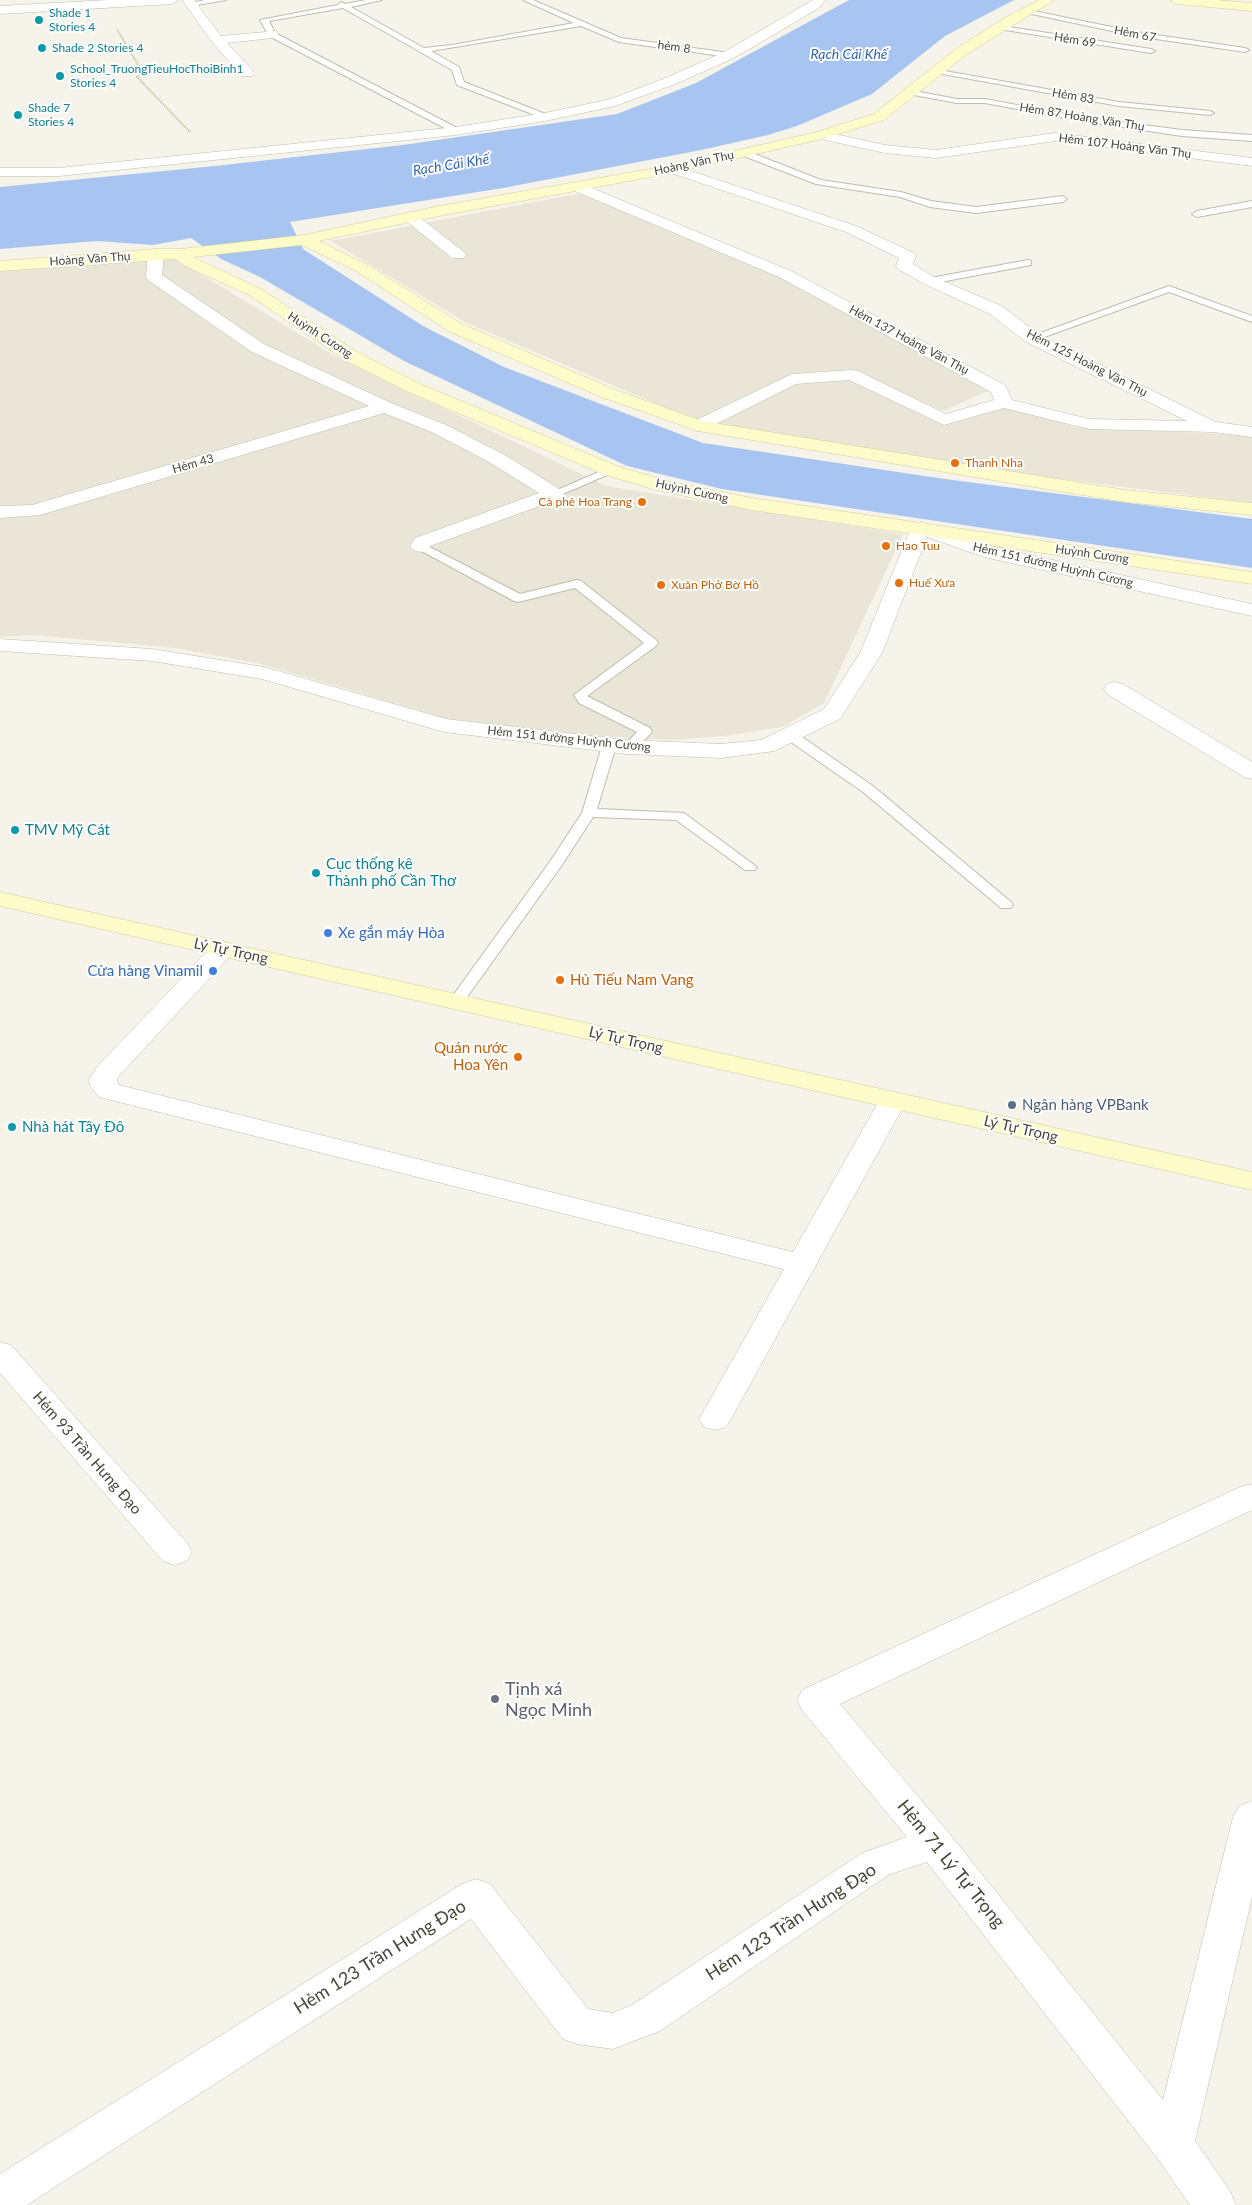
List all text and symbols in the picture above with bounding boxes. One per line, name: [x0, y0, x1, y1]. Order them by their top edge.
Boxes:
place label: Shade 1 Stories 4: [49, 6, 95, 34]
marker: Shade 1 Stories 4: [33, 14, 45, 26]
street label: Hẻm 67: [1113, 23, 1157, 45]
street label: Hẻm 69: [1053, 30, 1097, 50]
street label: hẻm 8: [657, 38, 691, 56]
place label: Shade 2 Stories 4: [52, 41, 143, 55]
marker: Shade 2 Stories 4: [36, 42, 48, 54]
water label: Rạch Cái Khế: [810, 46, 888, 62]
place label: School_TruongTieuHocThoiBinh1 Stories 4: [70, 62, 243, 90]
marker: School_TruongTieuHocThoiBinh1 Stories 4: [54, 70, 66, 82]
street label: Hẻm 83: [1051, 85, 1095, 107]
street label: Hẻm 87 Hoàng Văn Thụ: [1018, 100, 1146, 134]
place label: Shade 7 Stories 4: [28, 101, 74, 129]
marker: Shade 7 Stories 4: [12, 109, 24, 121]
street label: Hẻm 107 Hoàng Văn Thụ: [1058, 131, 1192, 161]
street label: Hoàng Văn Thụ: [653, 148, 735, 178]
water label: Rạch Cái Khế: [412, 151, 490, 179]
street label: Hoàng Văn Thụ: [49, 249, 131, 269]
street label: Hẻm 137 Hoàng Văn Thụ: [847, 302, 971, 378]
street label: Huỳnh Cương: [285, 309, 355, 361]
street label: Hẻm 125 Hoàng Văn Thụ: [1024, 326, 1150, 400]
street label: Hẻm 43: [171, 451, 215, 477]
place label: Thanh Nha: [965, 456, 1023, 470]
marker: Thanh Nha: [949, 457, 961, 469]
street label: Huỳnh Cương: [654, 476, 730, 506]
place label: Cà phê Hoa Trang: [538, 495, 632, 509]
marker: Cà phê Hoa Trang: [636, 496, 648, 508]
place label: Hao Tuu: [896, 539, 940, 553]
marker: Hao Tuu: [880, 540, 892, 552]
street label: Hẻm 151 đường Huỳnh Cương: [971, 540, 1135, 590]
street label: Huỳnh Cương: [1054, 542, 1130, 566]
place label: Huế Xưa: [909, 576, 955, 590]
marker: Huế Xưa: [893, 577, 905, 589]
place label: Xuân Phở Bờ Hồ: [671, 578, 759, 592]
marker: Xuân Phở Bờ Hồ: [655, 579, 667, 591]
street label: Hẻm 151 đường Huỳnh Cương: [487, 723, 651, 755]
place label: TMV Mỹ Cát: [25, 821, 110, 839]
marker: TMV Mỹ Cát: [9, 824, 21, 836]
place label: Cục thống kê Thành phố Cần Thơ: [326, 855, 456, 890]
marker: Cục thống kê Thành phố Cần Thơ: [310, 867, 322, 879]
place label: Xe gắn máy Hòa: [338, 924, 445, 942]
marker: Xe gắn máy Hòa: [322, 927, 334, 939]
street label: Lý Tự Trọng: [192, 934, 270, 968]
place label: Cửa hàng Vinamil: [87, 962, 203, 980]
marker: Cửa hàng Vinamil: [207, 965, 219, 977]
place label: Hủ Tiếu Nam Vang: [570, 971, 694, 989]
marker: Hủ Tiếu Nam Vang: [554, 974, 566, 986]
street label: Lý Tự Trọng: [587, 1023, 665, 1057]
place label: Quán nước Hoa Yên: [434, 1039, 508, 1074]
marker: Quán nước Hoa Yên: [512, 1051, 524, 1063]
place label: Ngân hàng VPBank: [1022, 1096, 1149, 1114]
marker: Ngân hàng VPBank: [1006, 1099, 1018, 1111]
street label: Lý Tự Trọng: [982, 1112, 1060, 1146]
place label: Nhà hát Tây Đô: [22, 1118, 124, 1136]
marker: Nhà hát Tây Đô: [6, 1121, 18, 1133]
street label: Hẻm 93 Trần Hưng Đạo: [29, 1388, 145, 1518]
place label: Tịnh xá Ngọc Minh: [505, 1678, 592, 1720]
marker: Tịnh xá Ngọc Minh: [489, 1693, 501, 1705]
street label: Hẻm 71 Lý Tự Trọng: [893, 1796, 1009, 1932]
street label: Hẻm 123 Trần Hưng Đạo: [702, 1859, 880, 1985]
street label: Hẻm 123 Trần Hưng Đạo: [290, 1895, 470, 2019]

